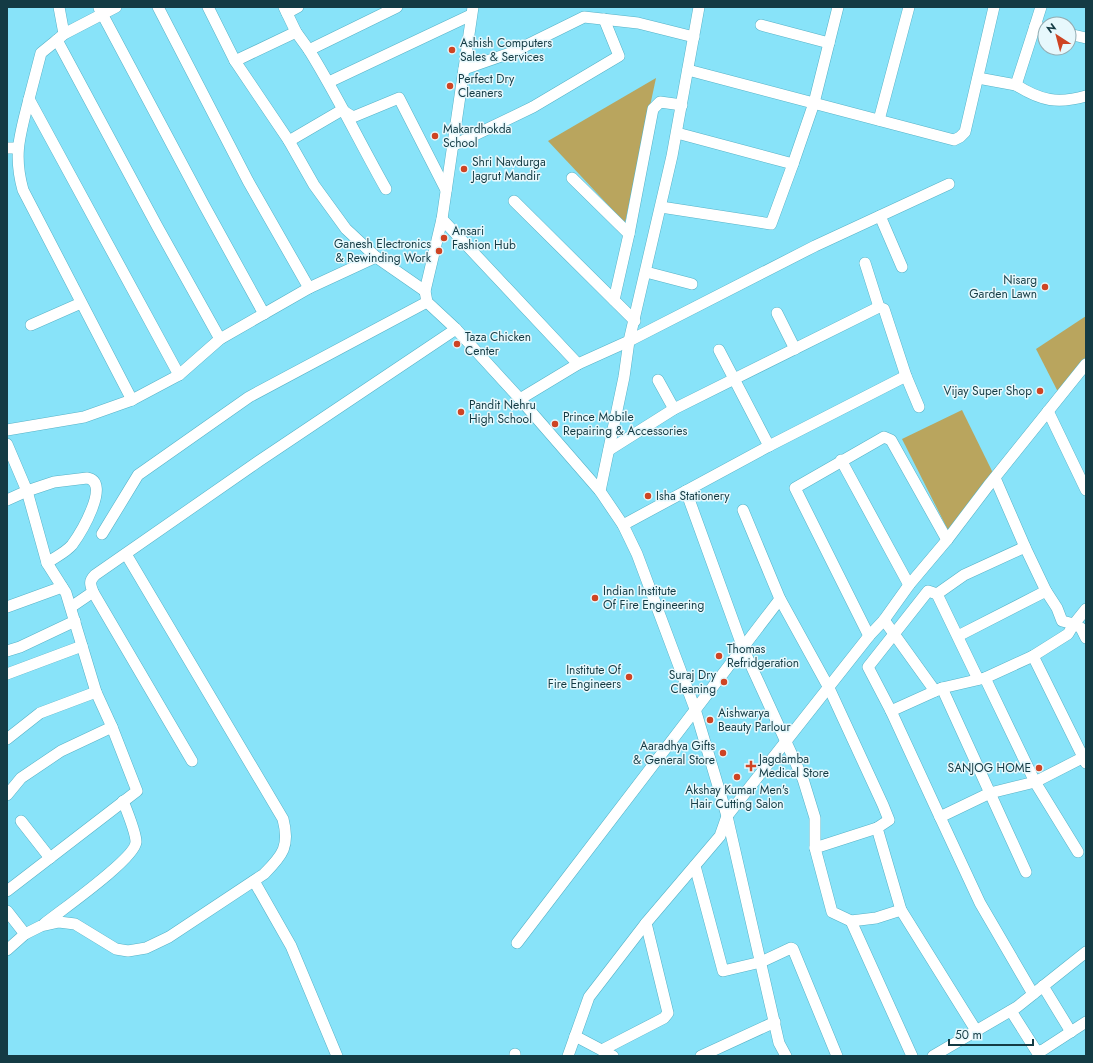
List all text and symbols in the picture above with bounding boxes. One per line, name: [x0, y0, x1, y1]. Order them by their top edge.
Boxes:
north arrow: [1037, 16, 1077, 56]
text: N: [1043, 19, 1059, 37]
place label: Ashish Computers Sales & Services: [460, 34, 552, 66]
marker: Ashish Computers Sales & Services: [447, 45, 457, 55]
place label: Perfect Dry Cleaners: [458, 70, 515, 102]
marker: Perfect Dry Cleaners: [445, 81, 455, 91]
place label: Makardhokda School: [443, 120, 511, 152]
marker: Makardhokda School: [430, 131, 440, 141]
place label: Shri Navdurga Jagrut Mandir: [470, 153, 546, 185]
marker: Shri Navdurga Jagrut Mandir: [459, 164, 469, 174]
place label: Ansari Fashion Hub: [452, 222, 516, 254]
marker: Ansari Fashion Hub: [439, 233, 449, 243]
place label: Ganesh Electronics & Rewinding Work: [334, 235, 432, 267]
marker: Ganesh Electronics & Rewinding Work: [434, 246, 444, 256]
place label: Nisarg Garden Lawn: [969, 271, 1037, 303]
marker: Nisarg Garden Lawn: [1040, 282, 1050, 292]
place label: Taza Chicken Center: [465, 328, 531, 360]
marker: Taza Chicken Center: [452, 339, 462, 349]
place label: Vijay Super Shop: [943, 382, 1032, 400]
marker: Vijay Super Shop: [1035, 386, 1045, 396]
place label: Pandit Nehru High School: [469, 396, 536, 428]
marker: Pandit Nehru High School: [456, 407, 466, 417]
place label: Prince Mobile Repairing & Accessories: [563, 408, 688, 440]
marker: Prince Mobile Repairing & Accessories: [550, 419, 560, 429]
place label: Isha Stationery: [656, 487, 730, 505]
marker: Isha Stationery: [643, 491, 653, 501]
place label: Indian Institute Of Fire Engineering: [603, 582, 704, 614]
marker: Indian Institute Of Fire Engineering: [590, 593, 600, 603]
place label: Thomas Refridgeration: [727, 640, 799, 672]
marker: Thomas Refridgeration: [714, 651, 724, 661]
place label: Institute Of Fire Engineers: [548, 661, 622, 693]
place label: Suraj Dry Cleaning: [669, 666, 717, 698]
marker: Institute Of Fire Engineers: [624, 672, 634, 682]
marker: Suraj Dry Cleaning: [719, 677, 729, 687]
place label: Aishwarya Beauty Parlour: [718, 704, 791, 736]
marker: Aishwarya Beauty Parlour: [705, 715, 715, 725]
place label: Aaradhya Gifts & General Store: [633, 737, 715, 769]
marker: Aaradhya Gifts & General Store: [718, 748, 728, 758]
place label: Jagdamba Medical Store: [757, 750, 829, 782]
place label: SANJOG HOME: [948, 759, 1031, 777]
marker: Jagdamba Medical Store: [746, 761, 756, 771]
marker: SANJOG HOME: [1034, 763, 1044, 773]
marker: Akshay Kumar Men's Hair Cutting Salon: [732, 772, 742, 782]
place label: Akshay Kumar Men's Hair Cutting Salon: [685, 781, 789, 813]
scale bar: [949, 1021, 1033, 1047]
text: 50 m: [955, 1026, 982, 1044]

